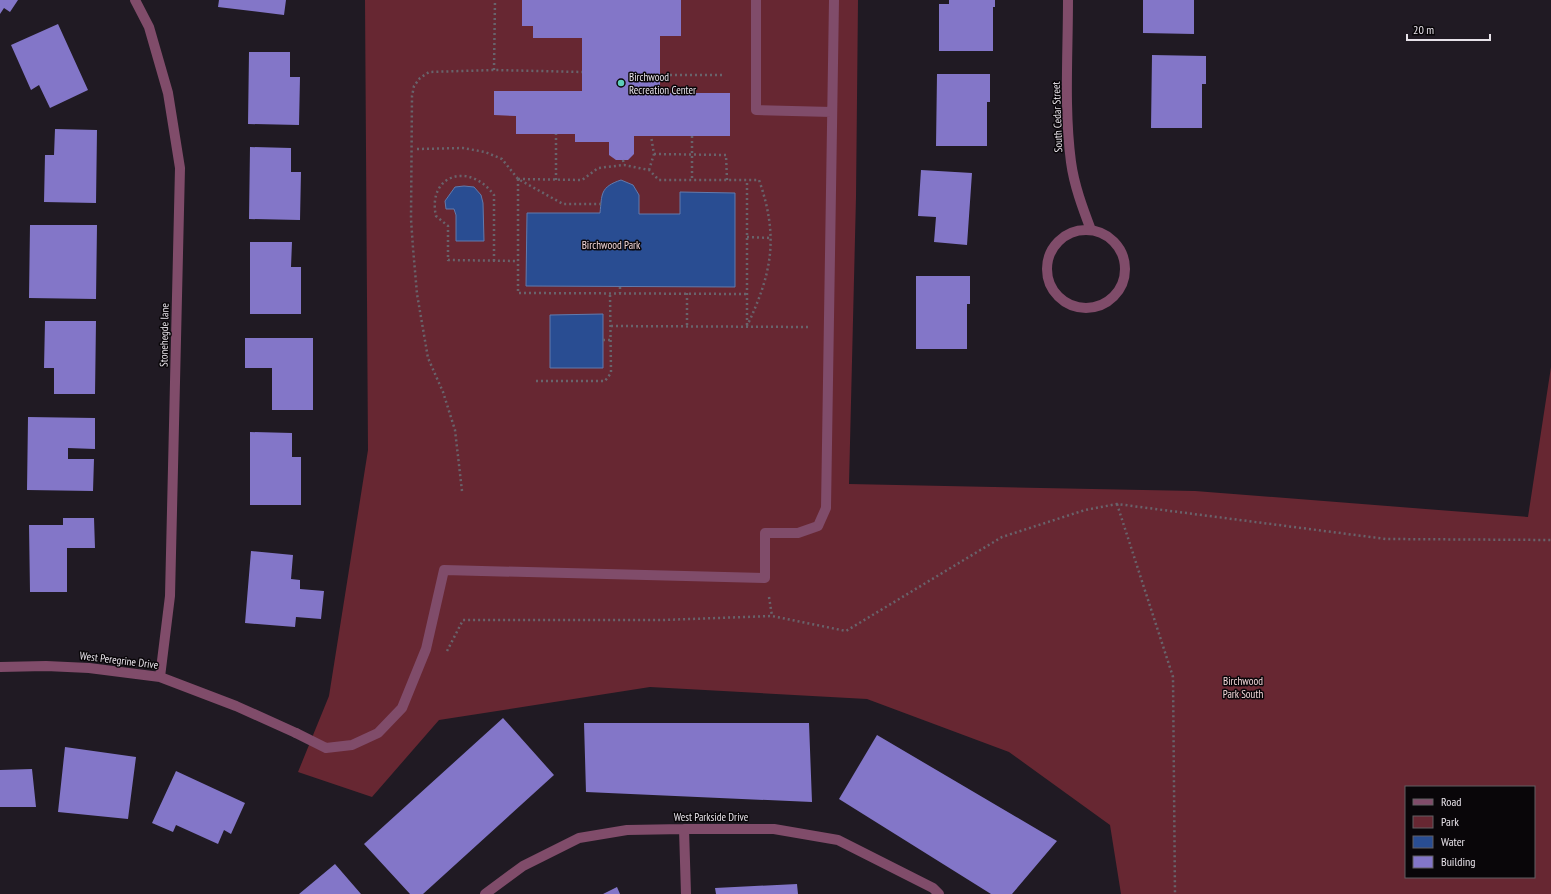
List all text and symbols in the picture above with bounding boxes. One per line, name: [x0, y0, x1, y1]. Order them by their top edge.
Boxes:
scale bar: [1407, 16, 1490, 42]
text: 20 m: [1413, 22, 1434, 37]
place label: Birchwood Recreation Center: [629, 70, 696, 97]
marker: Birchwood Recreation Center: [616, 78, 626, 88]
street label: South Cedar Street: [1049, 81, 1065, 153]
park label: Birchwood Park: [582, 238, 641, 252]
street label: Stonehegde lane: [156, 303, 172, 367]
street label: West Peregrine Drive: [79, 648, 160, 672]
park label: Birchwood Park South: [1223, 674, 1263, 701]
legend: [1405, 786, 1535, 878]
text: Road: [1441, 794, 1461, 809]
street label: West Parkside Drive: [674, 810, 749, 824]
text: Park: [1441, 814, 1459, 829]
text: Water: [1441, 834, 1466, 849]
text: Building: [1441, 854, 1476, 869]

